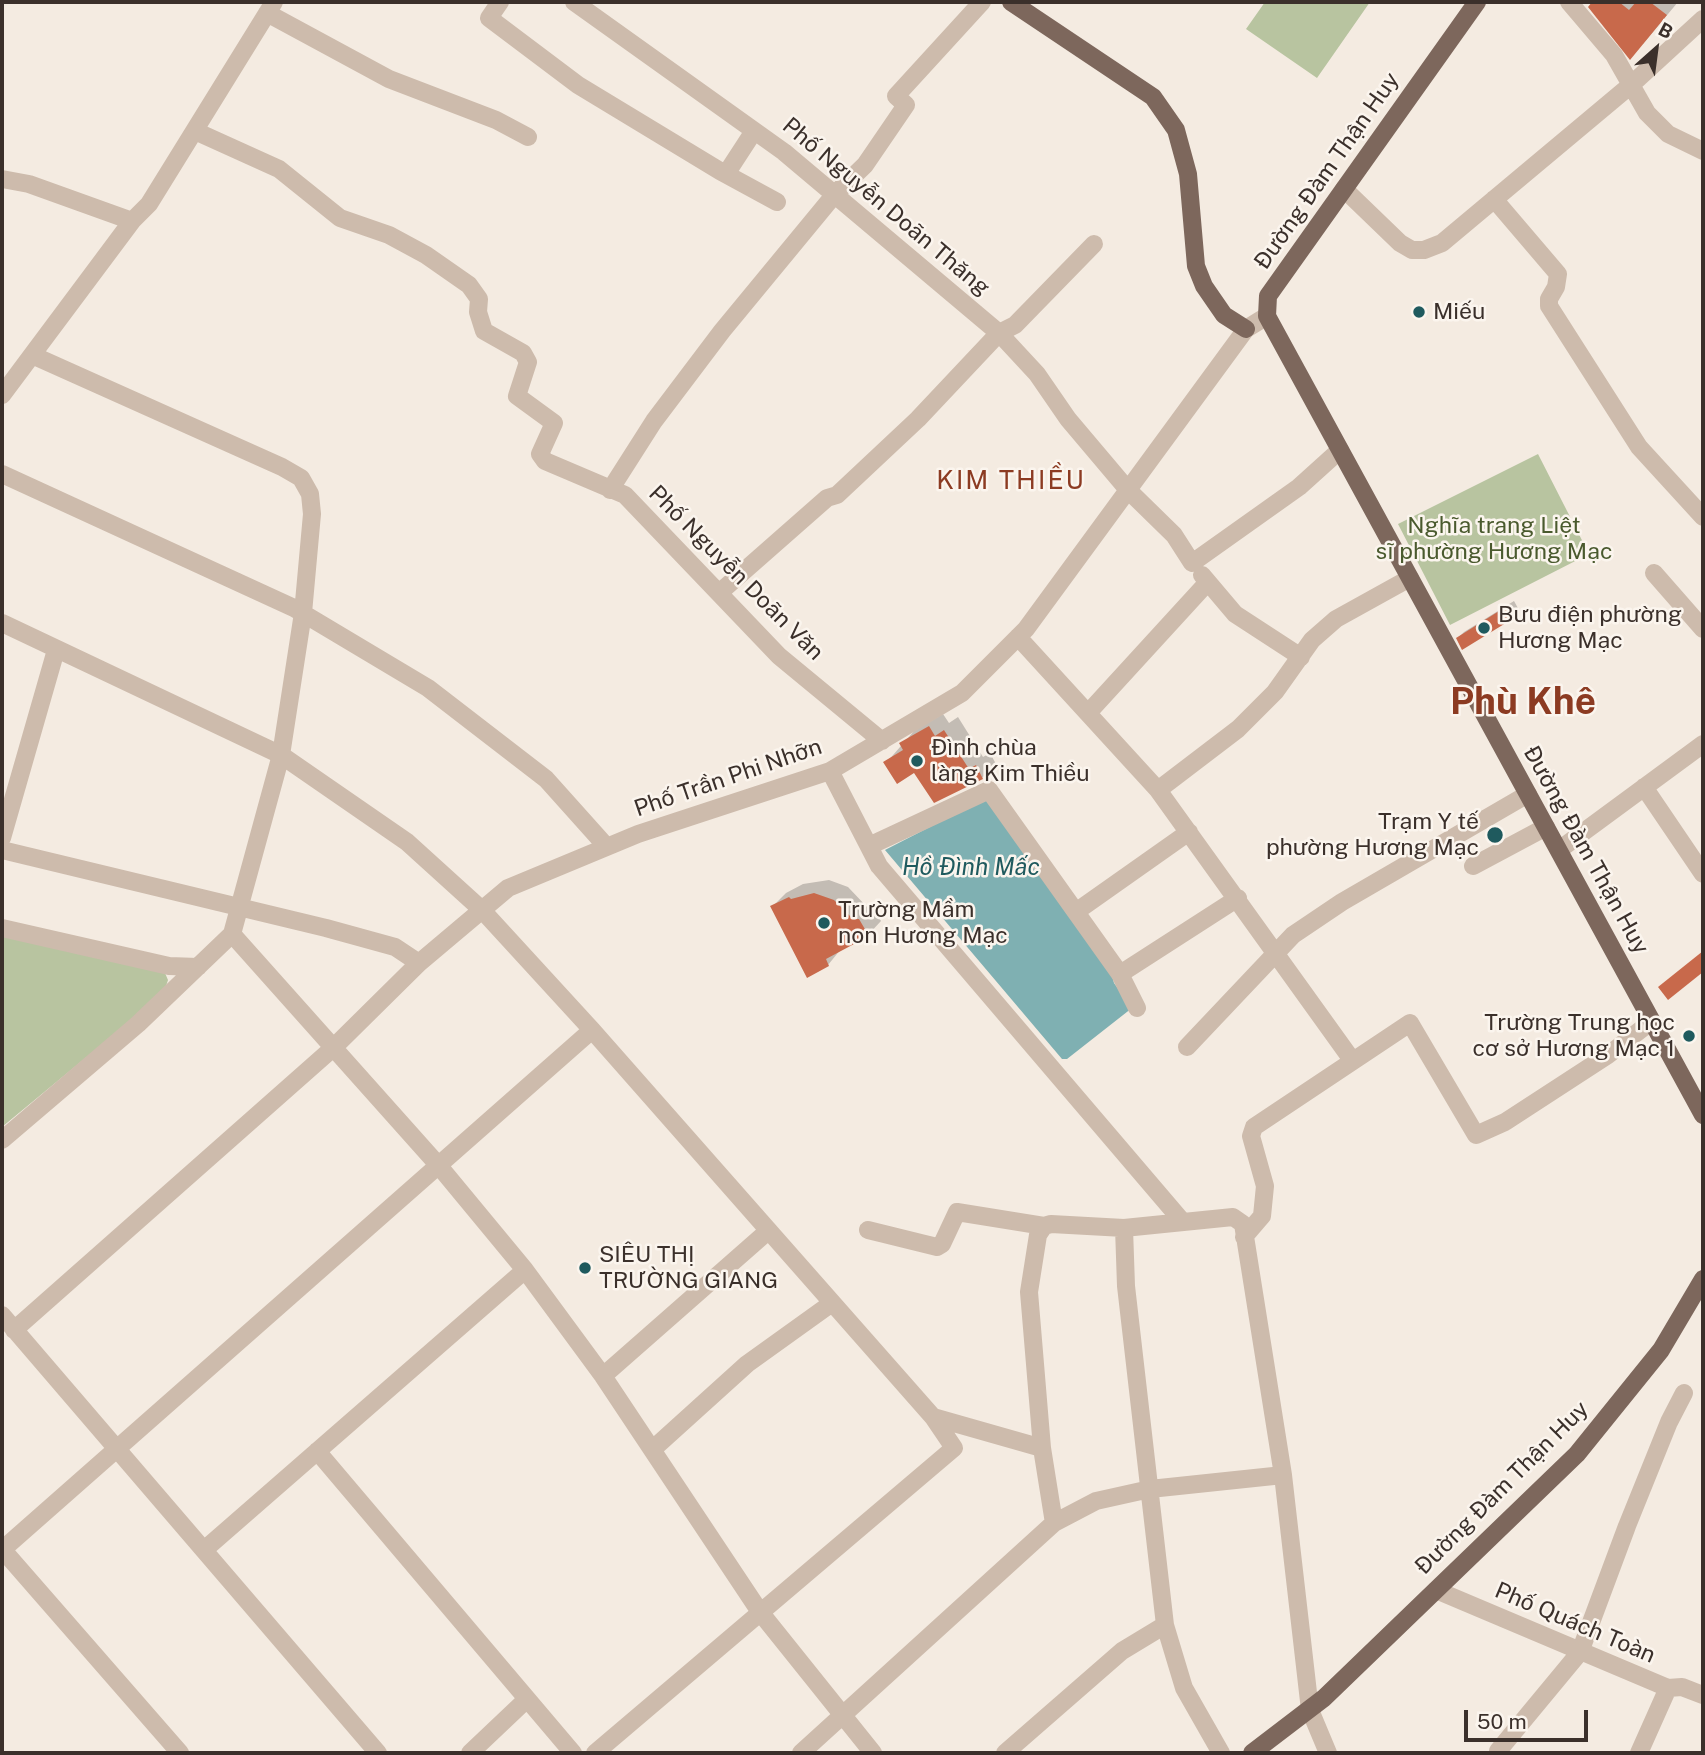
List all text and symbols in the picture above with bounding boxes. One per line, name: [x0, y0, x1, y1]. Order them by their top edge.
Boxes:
north arrow: [1621, 14, 1691, 84]
text: B: [1655, 18, 1677, 43]
street label: Đường Đàm Thận Huy: [1249, 67, 1405, 275]
street label: Phố Nguyễn Doãn Thăng: [777, 112, 995, 302]
place label: Miếu: [1433, 298, 1485, 326]
marker: Miếu: [1411, 304, 1427, 320]
district label: KIM THIỀU: [937, 465, 1085, 497]
street label: Phố Nguyễn Doãn Văn: [643, 480, 829, 666]
park label: Nghĩa trang Liệt sĩ phường Hương Mạc: [1376, 512, 1612, 566]
place label: Bưu điện phường Hương Mạc: [1498, 601, 1682, 655]
marker: Bưu điện phường Hương Mạc: [1476, 620, 1492, 636]
district label: Phù Khê: [1450, 681, 1596, 725]
street label: Phố Trần Phi Nhỡn: [631, 733, 825, 823]
place label: Đình chùa làng Kim Thiều: [931, 734, 1090, 788]
street label: Đường Đàm Thận Huy: [1517, 741, 1655, 959]
marker: Đình chùa làng Kim Thiều: [909, 753, 925, 769]
place label: Trạm Y tế phường Hương Mạc: [1266, 808, 1479, 862]
marker: Trạm Y tế phường Hương Mạc: [1485, 825, 1505, 845]
water label: Hồ Đình Mấc: [902, 854, 1040, 882]
place label: Trường Mầm non Hương Mạc: [838, 896, 1008, 950]
marker: Trường Mầm non Hương Mạc: [816, 915, 832, 931]
place label: Trường Trung học cơ sở Hương Mạc 1: [1472, 1009, 1675, 1063]
marker: Trường Trung học cơ sở Hương Mạc 1: [1681, 1028, 1697, 1044]
place label: SIÊU THỊ TRƯỜNG GIANG: [599, 1241, 778, 1295]
marker: SIÊU THỊ TRƯỜNG GIANG: [577, 1260, 593, 1276]
street label: Đường Đàm Thận Huy: [1410, 1396, 1594, 1580]
street label: Phố Quách Toàn: [1491, 1577, 1659, 1669]
scale bar: [1467, 1696, 1591, 1740]
text: 50 m: [1477, 1709, 1527, 1734]

